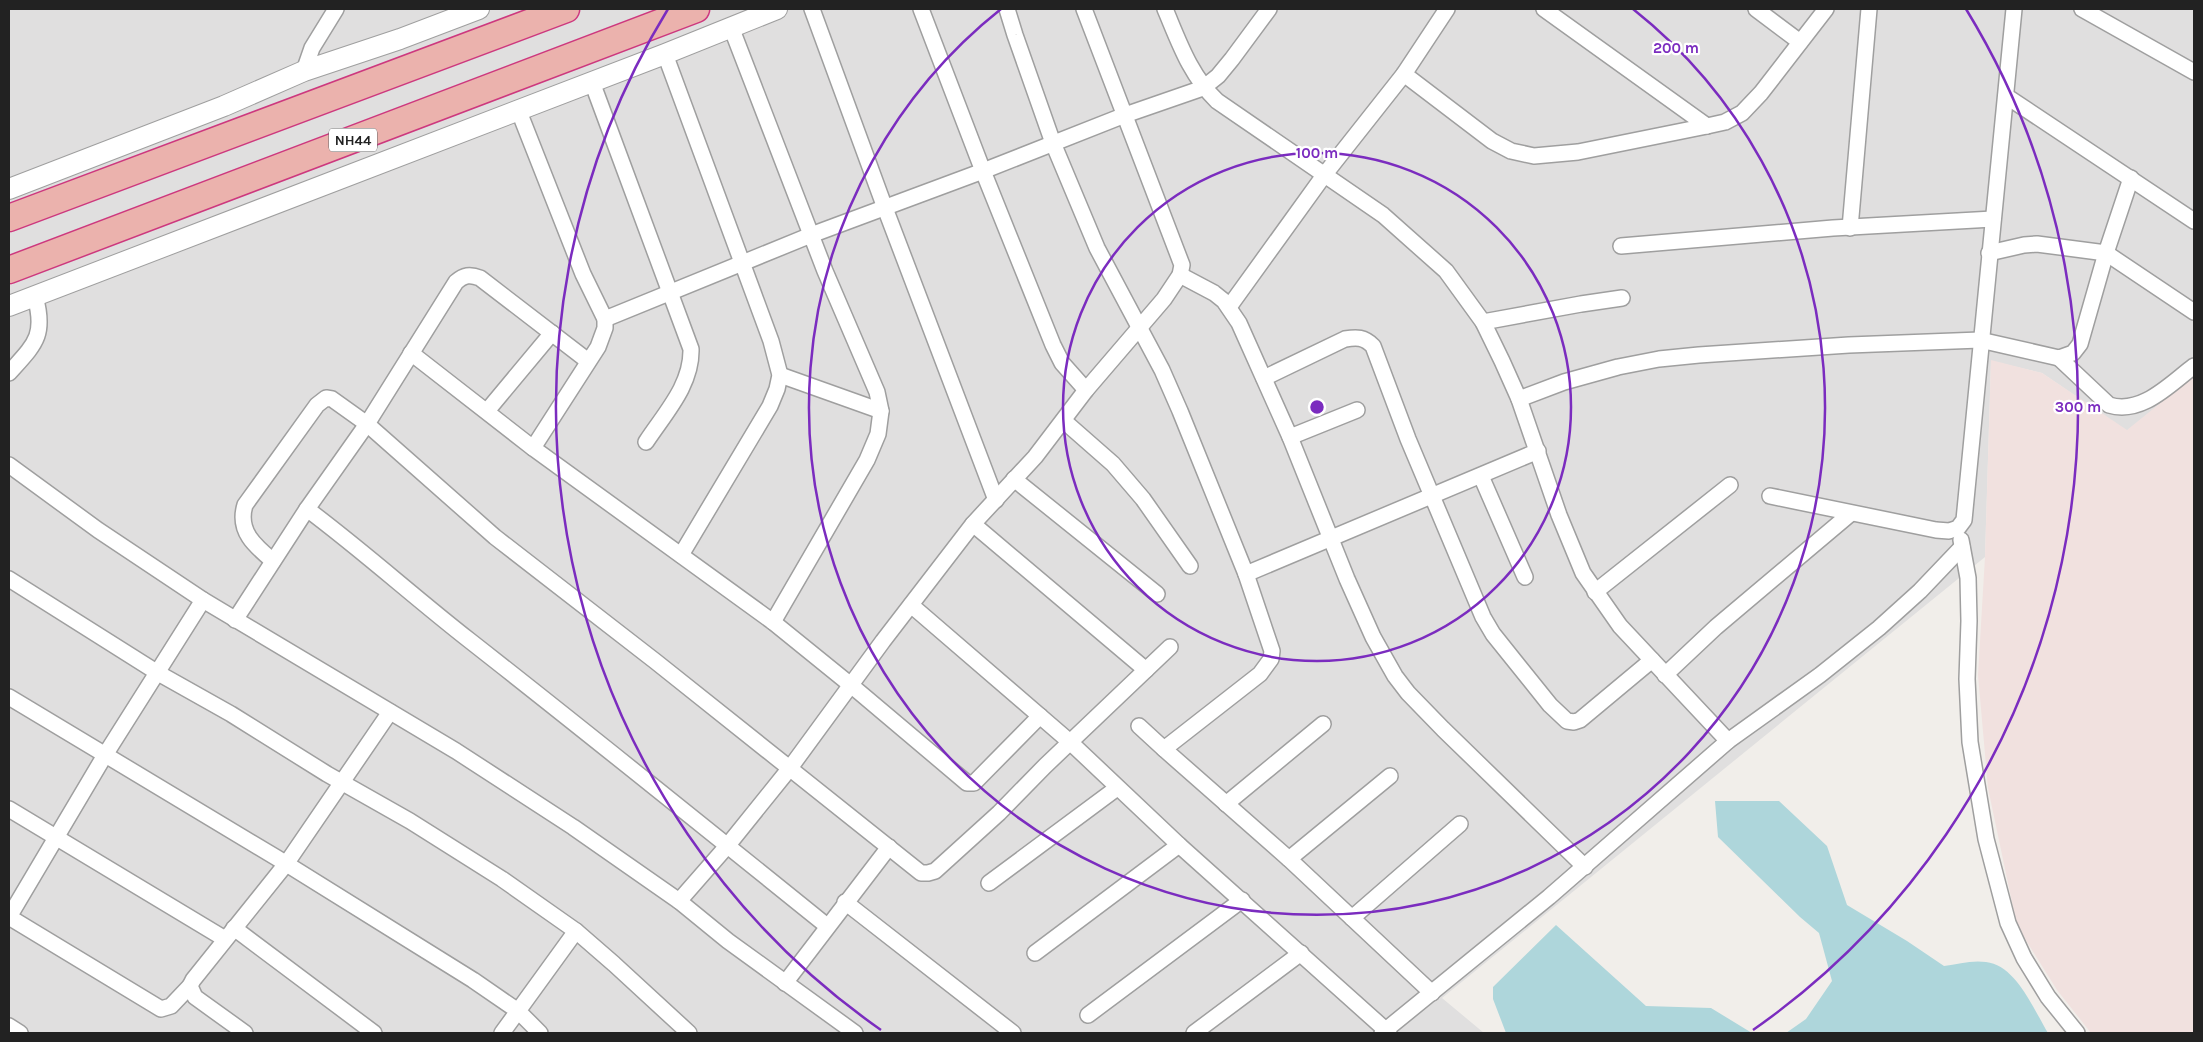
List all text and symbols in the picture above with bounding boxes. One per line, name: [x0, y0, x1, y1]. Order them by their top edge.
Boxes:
text: 200 m: [1653, 39, 1699, 57]
road number: NH44: [329, 128, 377, 152]
text: 100 m: [1296, 144, 1338, 162]
centre of rings: [1308, 398, 1326, 416]
text: 300 m: [2055, 398, 2101, 416]

